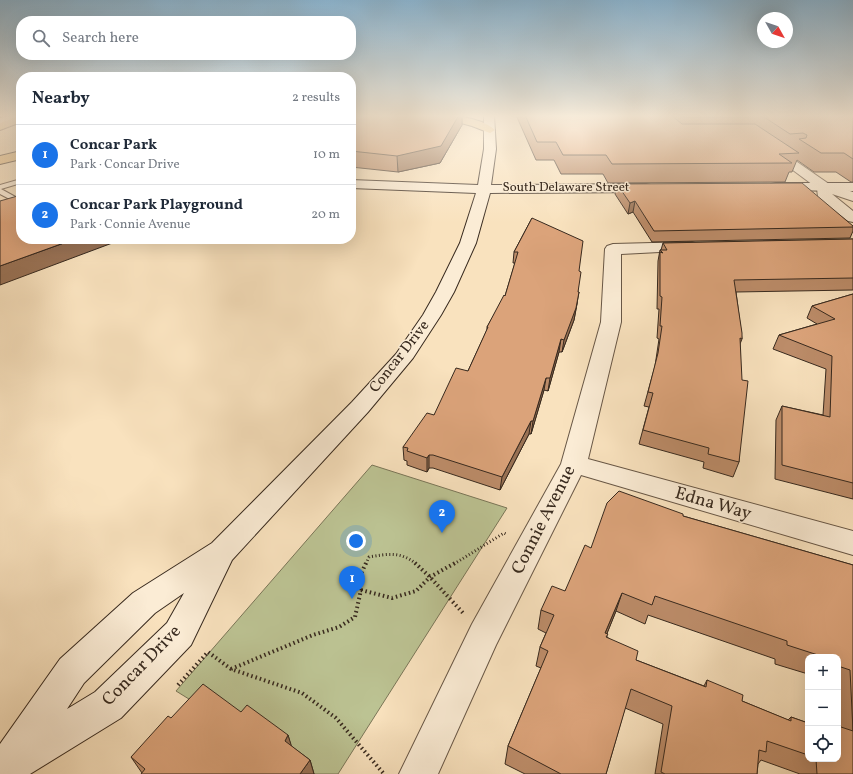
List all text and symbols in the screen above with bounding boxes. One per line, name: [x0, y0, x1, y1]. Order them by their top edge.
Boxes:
north arrow: [757, 12, 793, 48]
search box: [16, 16, 356, 60]
icon: search: [30, 27, 52, 49]
text: Search here: [62, 28, 139, 49]
text: Nearby: [32, 87, 90, 110]
text: 2 results: [292, 89, 340, 107]
text: Concar Park: [70, 135, 157, 156]
text: 1: [42, 146, 48, 164]
text: 10 m: [313, 146, 340, 164]
text: Park · Concar Drive: [70, 156, 180, 174]
street label: South Delaware Street: [503, 179, 630, 197]
text: Concar Park Playground: [70, 195, 243, 216]
text: 2: [42, 206, 48, 224]
text: 20 m: [311, 206, 340, 224]
text: Park · Connie Avenue: [70, 216, 190, 234]
street label: Concar Drive: [365, 316, 435, 398]
street label: Connie Avenue: [506, 461, 582, 579]
street label: Edna Way: [672, 481, 755, 527]
pin: 2: [429, 500, 455, 533]
your location: [346, 531, 366, 551]
pin: 1: [339, 566, 365, 599]
street label: Concar Drive: [97, 620, 187, 712]
map controls: [805, 654, 841, 762]
button: +: [805, 654, 841, 690]
button: −: [805, 690, 841, 726]
button: locate: [805, 726, 841, 762]

